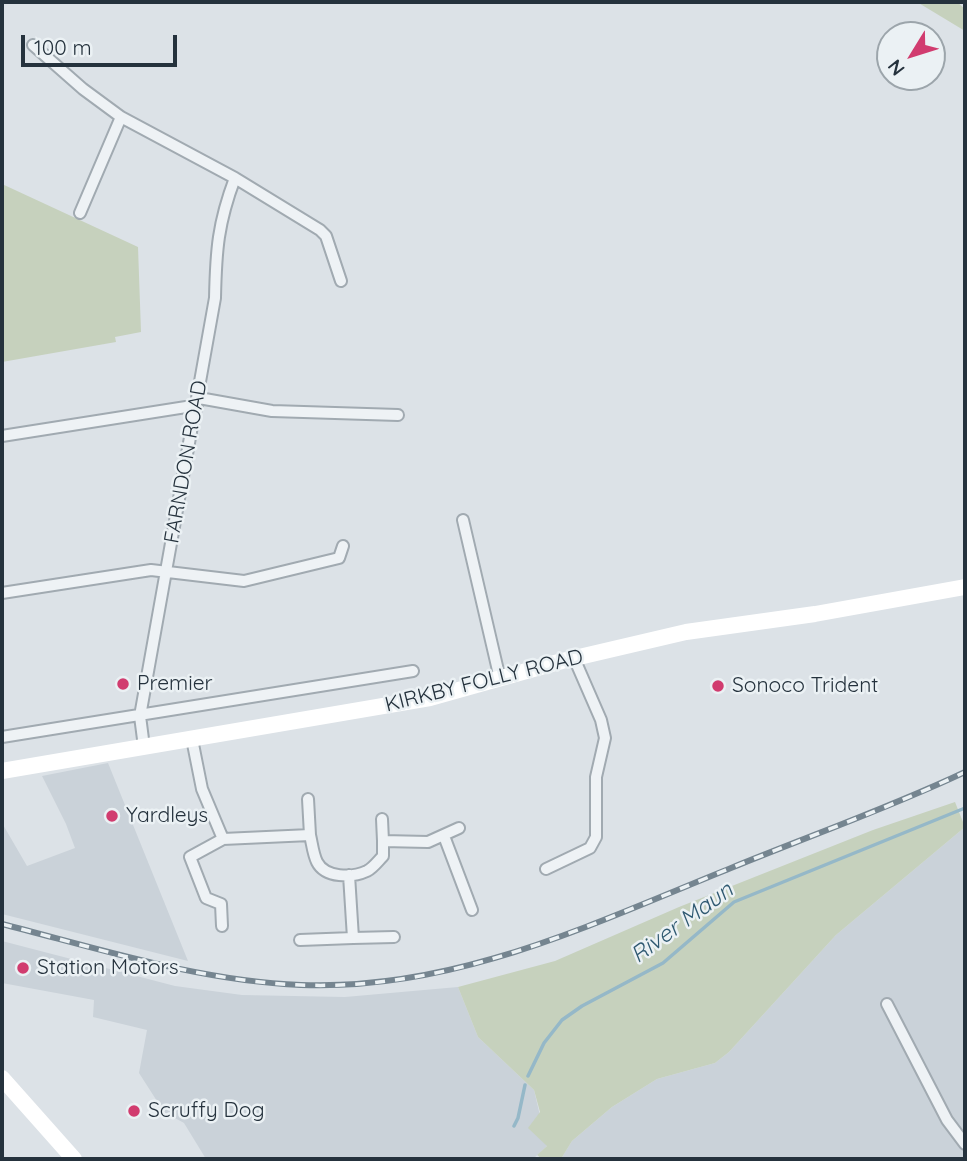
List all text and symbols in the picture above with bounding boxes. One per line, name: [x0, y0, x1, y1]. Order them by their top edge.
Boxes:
scale bar: [24, 21, 180, 65]
north arrow: [876, 21, 946, 91]
text: 100 m: [34, 34, 92, 60]
text: N: [882, 55, 910, 81]
street label: FARNDON ROAD: [159, 379, 213, 545]
street label: KIRKBY FOLLY ROAD: [382, 644, 586, 718]
place label: Premier: [137, 671, 213, 697]
place label: Sonoco Trident: [732, 673, 878, 699]
marker: Premier: [115, 676, 131, 692]
marker: Sonoco Trident: [710, 678, 726, 694]
place label: Yardleys: [126, 803, 208, 829]
marker: Yardleys: [104, 808, 120, 824]
water label: River Maun: [626, 877, 738, 969]
place label: Station Motors: [37, 955, 178, 981]
marker: Station Motors: [15, 960, 31, 976]
place label: Scruffy Dog: [148, 1098, 265, 1124]
marker: Scruffy Dog: [126, 1103, 142, 1119]

